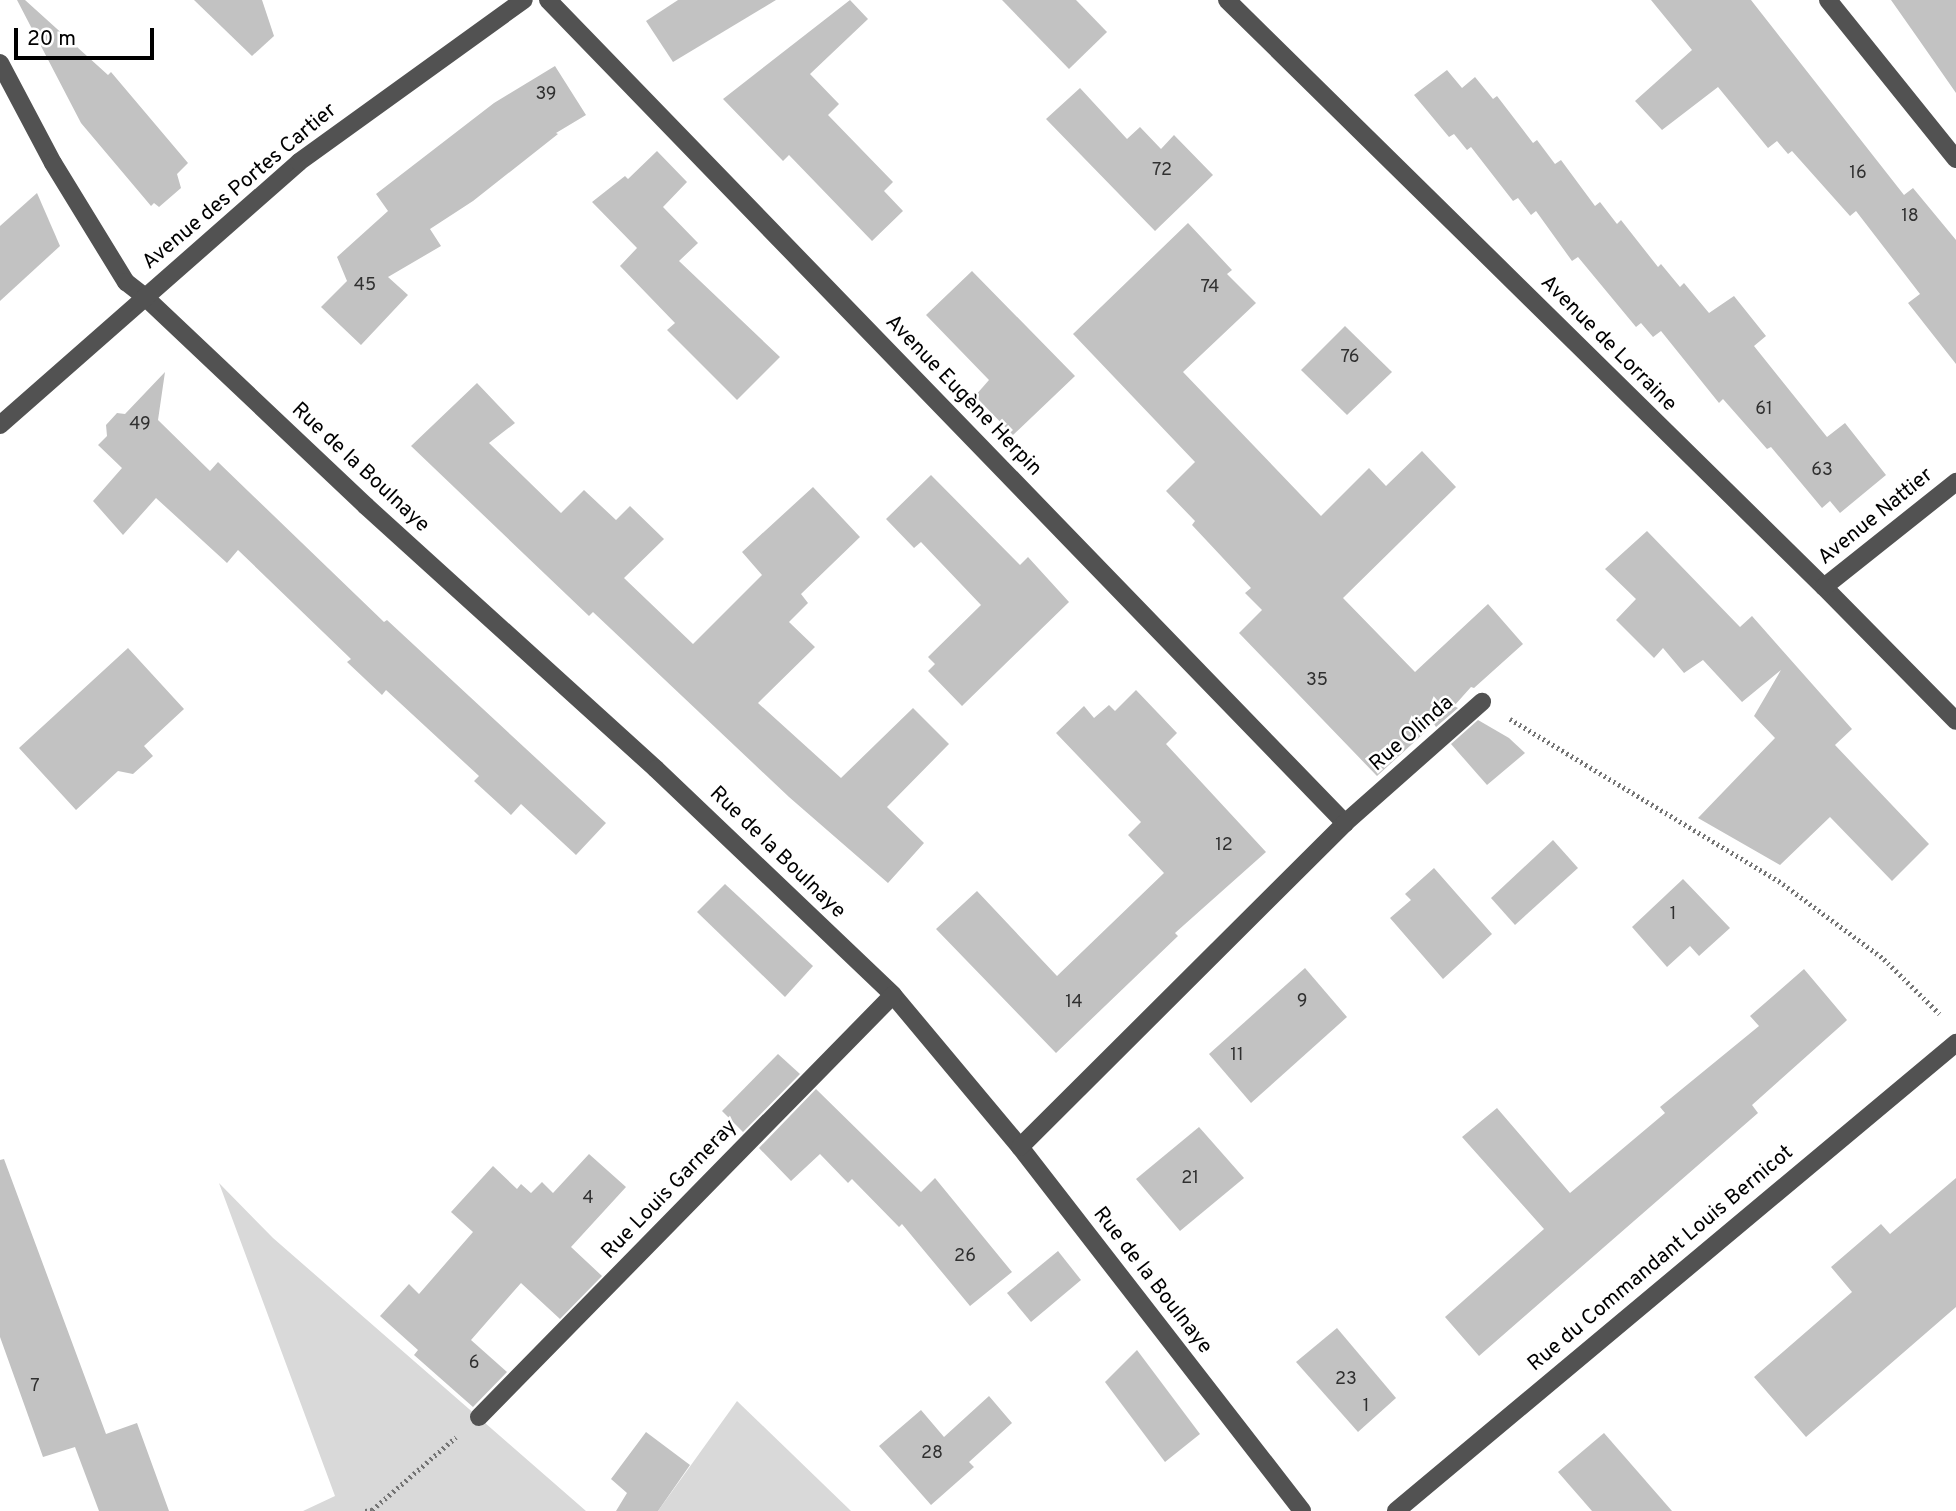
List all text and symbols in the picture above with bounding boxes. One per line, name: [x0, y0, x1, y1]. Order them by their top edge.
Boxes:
scale bar: [18, 14, 158, 58]
text: 20 m: [27, 26, 76, 53]
house number: 39: [535, 84, 557, 106]
street label: Avenue des Portes Cartier: [138, 98, 342, 276]
house number: 72: [1152, 160, 1172, 182]
house number: 16: [1849, 163, 1867, 185]
house number: 18: [1901, 206, 1919, 228]
street label: Avenue de Lorraine: [1535, 271, 1681, 417]
house number: 45: [354, 275, 376, 297]
house number: 74: [1201, 277, 1219, 299]
street label: Avenue Eugène Herpin: [879, 310, 1047, 482]
house number: 76: [1340, 347, 1360, 369]
street label: Rue de la Boulnaye: [286, 398, 434, 538]
house number: 61: [1755, 399, 1773, 421]
house number: 49: [129, 414, 151, 436]
house number: 63: [1811, 460, 1833, 482]
street label: Avenue Nattier: [1814, 463, 1938, 571]
house number: 35: [1306, 670, 1328, 692]
street label: Rue Olinda: [1365, 691, 1459, 777]
street label: Rue de la Boulnaye: [704, 782, 850, 924]
house number: 12: [1215, 835, 1233, 857]
house number: 1: [1670, 904, 1676, 926]
house number: 9: [1297, 991, 1307, 1013]
house number: 14: [1065, 992, 1083, 1014]
house number: 11: [1230, 1045, 1244, 1067]
street label: Rue Louis Garneray: [597, 1115, 743, 1265]
street label: Rue du Commandant Louis Bernicot: [1523, 1141, 1799, 1377]
house number: 21: [1181, 1168, 1199, 1190]
house number: 4: [582, 1188, 594, 1210]
street label: Rue de la Boulnaye: [1087, 1203, 1217, 1359]
house number: 26: [954, 1246, 976, 1268]
house number: 6: [469, 1353, 479, 1375]
house number: 23: [1335, 1369, 1357, 1391]
house number: 7: [30, 1376, 40, 1398]
house number: 1: [1363, 1396, 1369, 1418]
house number: 28: [921, 1443, 943, 1465]

